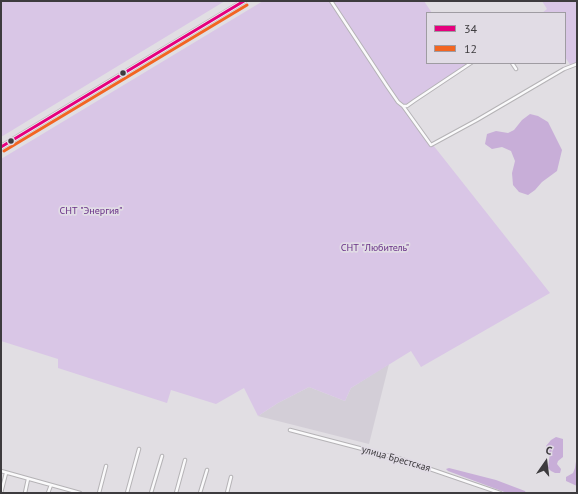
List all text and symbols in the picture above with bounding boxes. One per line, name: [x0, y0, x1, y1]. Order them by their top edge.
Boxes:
legend: [426, 12, 566, 64]
text: 34: [464, 21, 477, 36]
text: 12: [464, 41, 477, 56]
unlabelled marker: [118, 68, 128, 78]
unlabelled marker: [6, 136, 16, 146]
park label: СНТ "Энергия": [60, 205, 122, 217]
park label: СНТ "Любитель": [341, 242, 409, 254]
north arrow: [526, 442, 566, 482]
street label: улица Брестская: [360, 443, 432, 475]
text: С: [544, 443, 554, 458]

